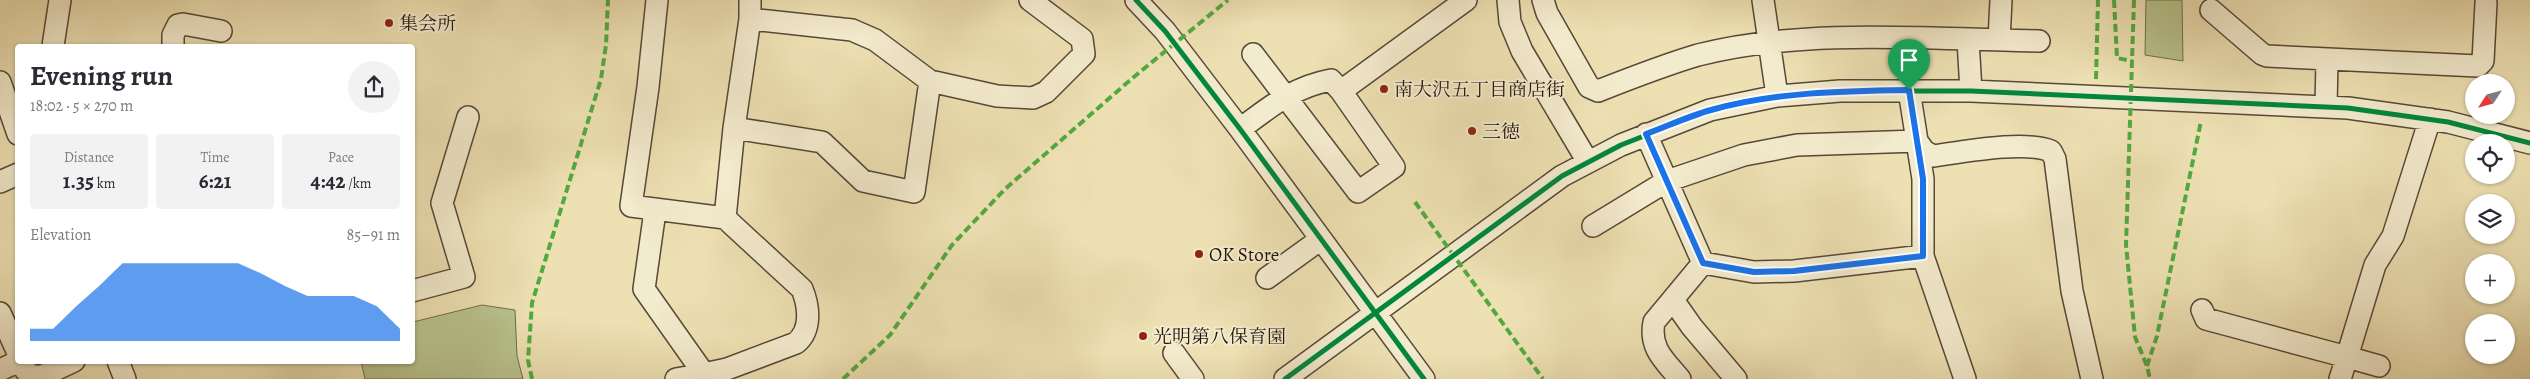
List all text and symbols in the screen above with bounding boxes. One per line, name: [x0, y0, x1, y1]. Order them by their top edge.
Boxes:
place label: 集会所: [399, 11, 456, 37]
marker: 集会所: [383, 17, 395, 29]
pin: [1888, 39, 1930, 90]
icon: arrive: [1895, 46, 1923, 74]
text: Evening run: [30, 57, 173, 95]
button: share: [348, 61, 400, 113]
north arrow: [2465, 74, 2515, 124]
map controls: [2465, 74, 2515, 364]
place label: 南大沢五丁目商店街: [1394, 77, 1565, 103]
marker: 南大沢五丁目商店街: [1378, 83, 1390, 95]
text: 18:02 · 5 × 270 m: [30, 95, 133, 117]
place label: 三徳: [1482, 119, 1520, 145]
marker: 三徳: [1466, 125, 1478, 137]
button: locate: [2465, 134, 2515, 184]
text: Distance: [64, 148, 114, 167]
text: Time: [200, 148, 230, 167]
text: Pace: [328, 148, 354, 167]
text: 1.35: [63, 167, 94, 195]
text: 6:21: [199, 167, 231, 195]
text: 4:42: [311, 167, 345, 195]
text: km: [94, 174, 115, 193]
text: /km: [345, 174, 371, 193]
button: layers: [2465, 194, 2515, 244]
text: Elevation: [30, 224, 91, 246]
text: 85–91 m: [346, 224, 400, 246]
place label: OK Store: [1209, 242, 1279, 268]
marker: OK Store: [1193, 248, 1205, 260]
button: +: [2465, 254, 2515, 304]
button: −: [2465, 314, 2515, 364]
place label: 光明第八保育園: [1153, 324, 1286, 350]
marker: 光明第八保育園: [1137, 330, 1149, 342]

